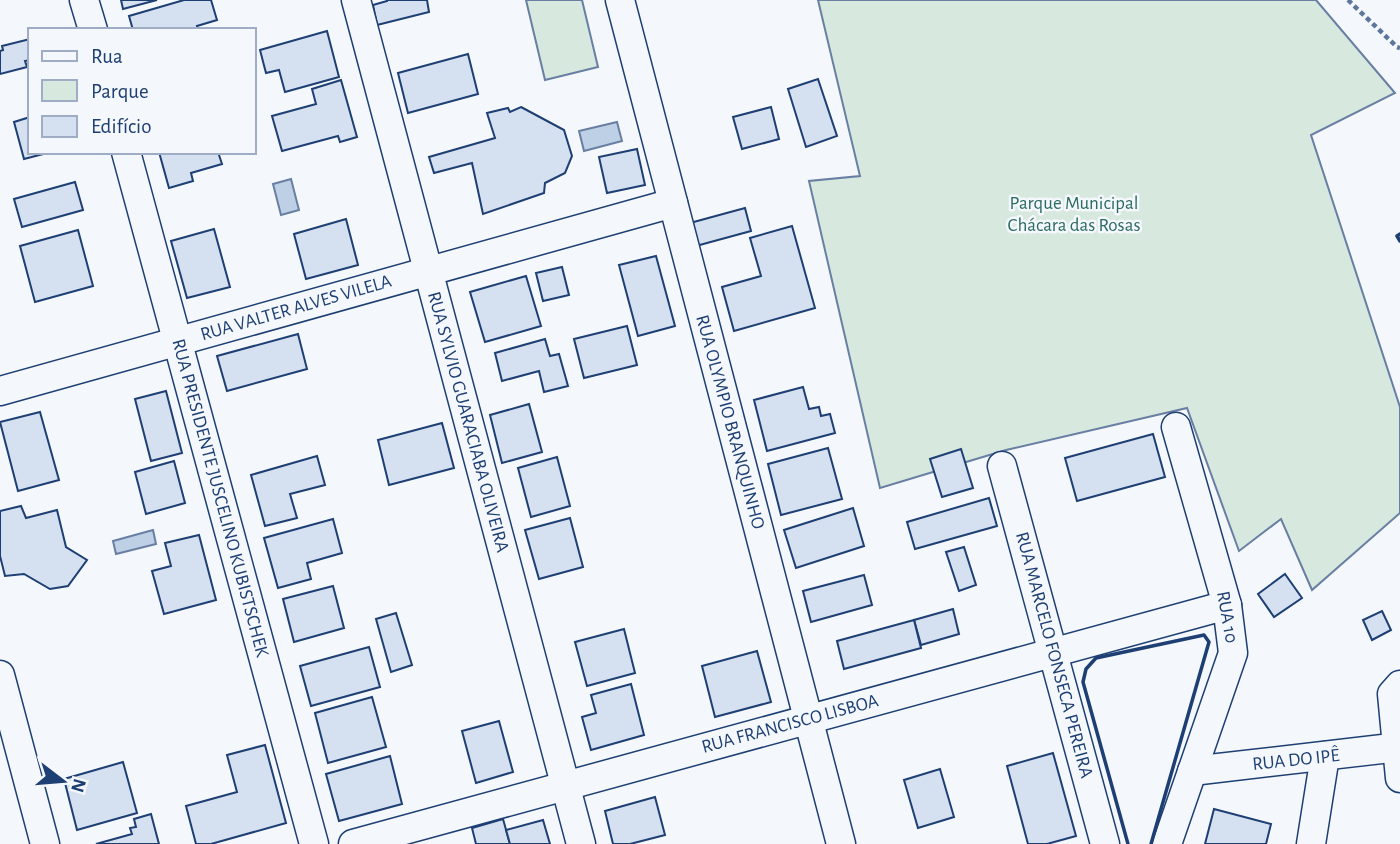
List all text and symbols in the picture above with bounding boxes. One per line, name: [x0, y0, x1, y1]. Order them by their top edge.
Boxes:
legend: [28, 28, 256, 154]
text: Rua: [91, 46, 123, 67]
text: Parque: [91, 81, 149, 102]
text: Edifício: [91, 116, 151, 137]
park label: Parque Municipal Chácara das Rosas: [1008, 194, 1140, 235]
street label: RUA VALTER ALVES VILELA: [198, 272, 394, 344]
street label: RUA SYLVIO GUARACIABA OLIVEIRA: [424, 290, 512, 554]
street label: RUA OLYMPIO BRANQUINHO: [692, 313, 768, 531]
street label: RUA PRESIDENTE JUSCELINO KUBISTSCHEK: [168, 337, 272, 660]
street label: RUA MARCELO FONSECA PEREIRA: [1012, 530, 1096, 780]
street label: RUA 10: [1213, 590, 1241, 644]
street label: RUA FRANCISCO LISBOA: [700, 691, 880, 757]
street label: RUA DO IPÊ: [1251, 744, 1340, 774]
north arrow: [28, 746, 98, 816]
text: N: [67, 776, 89, 794]

